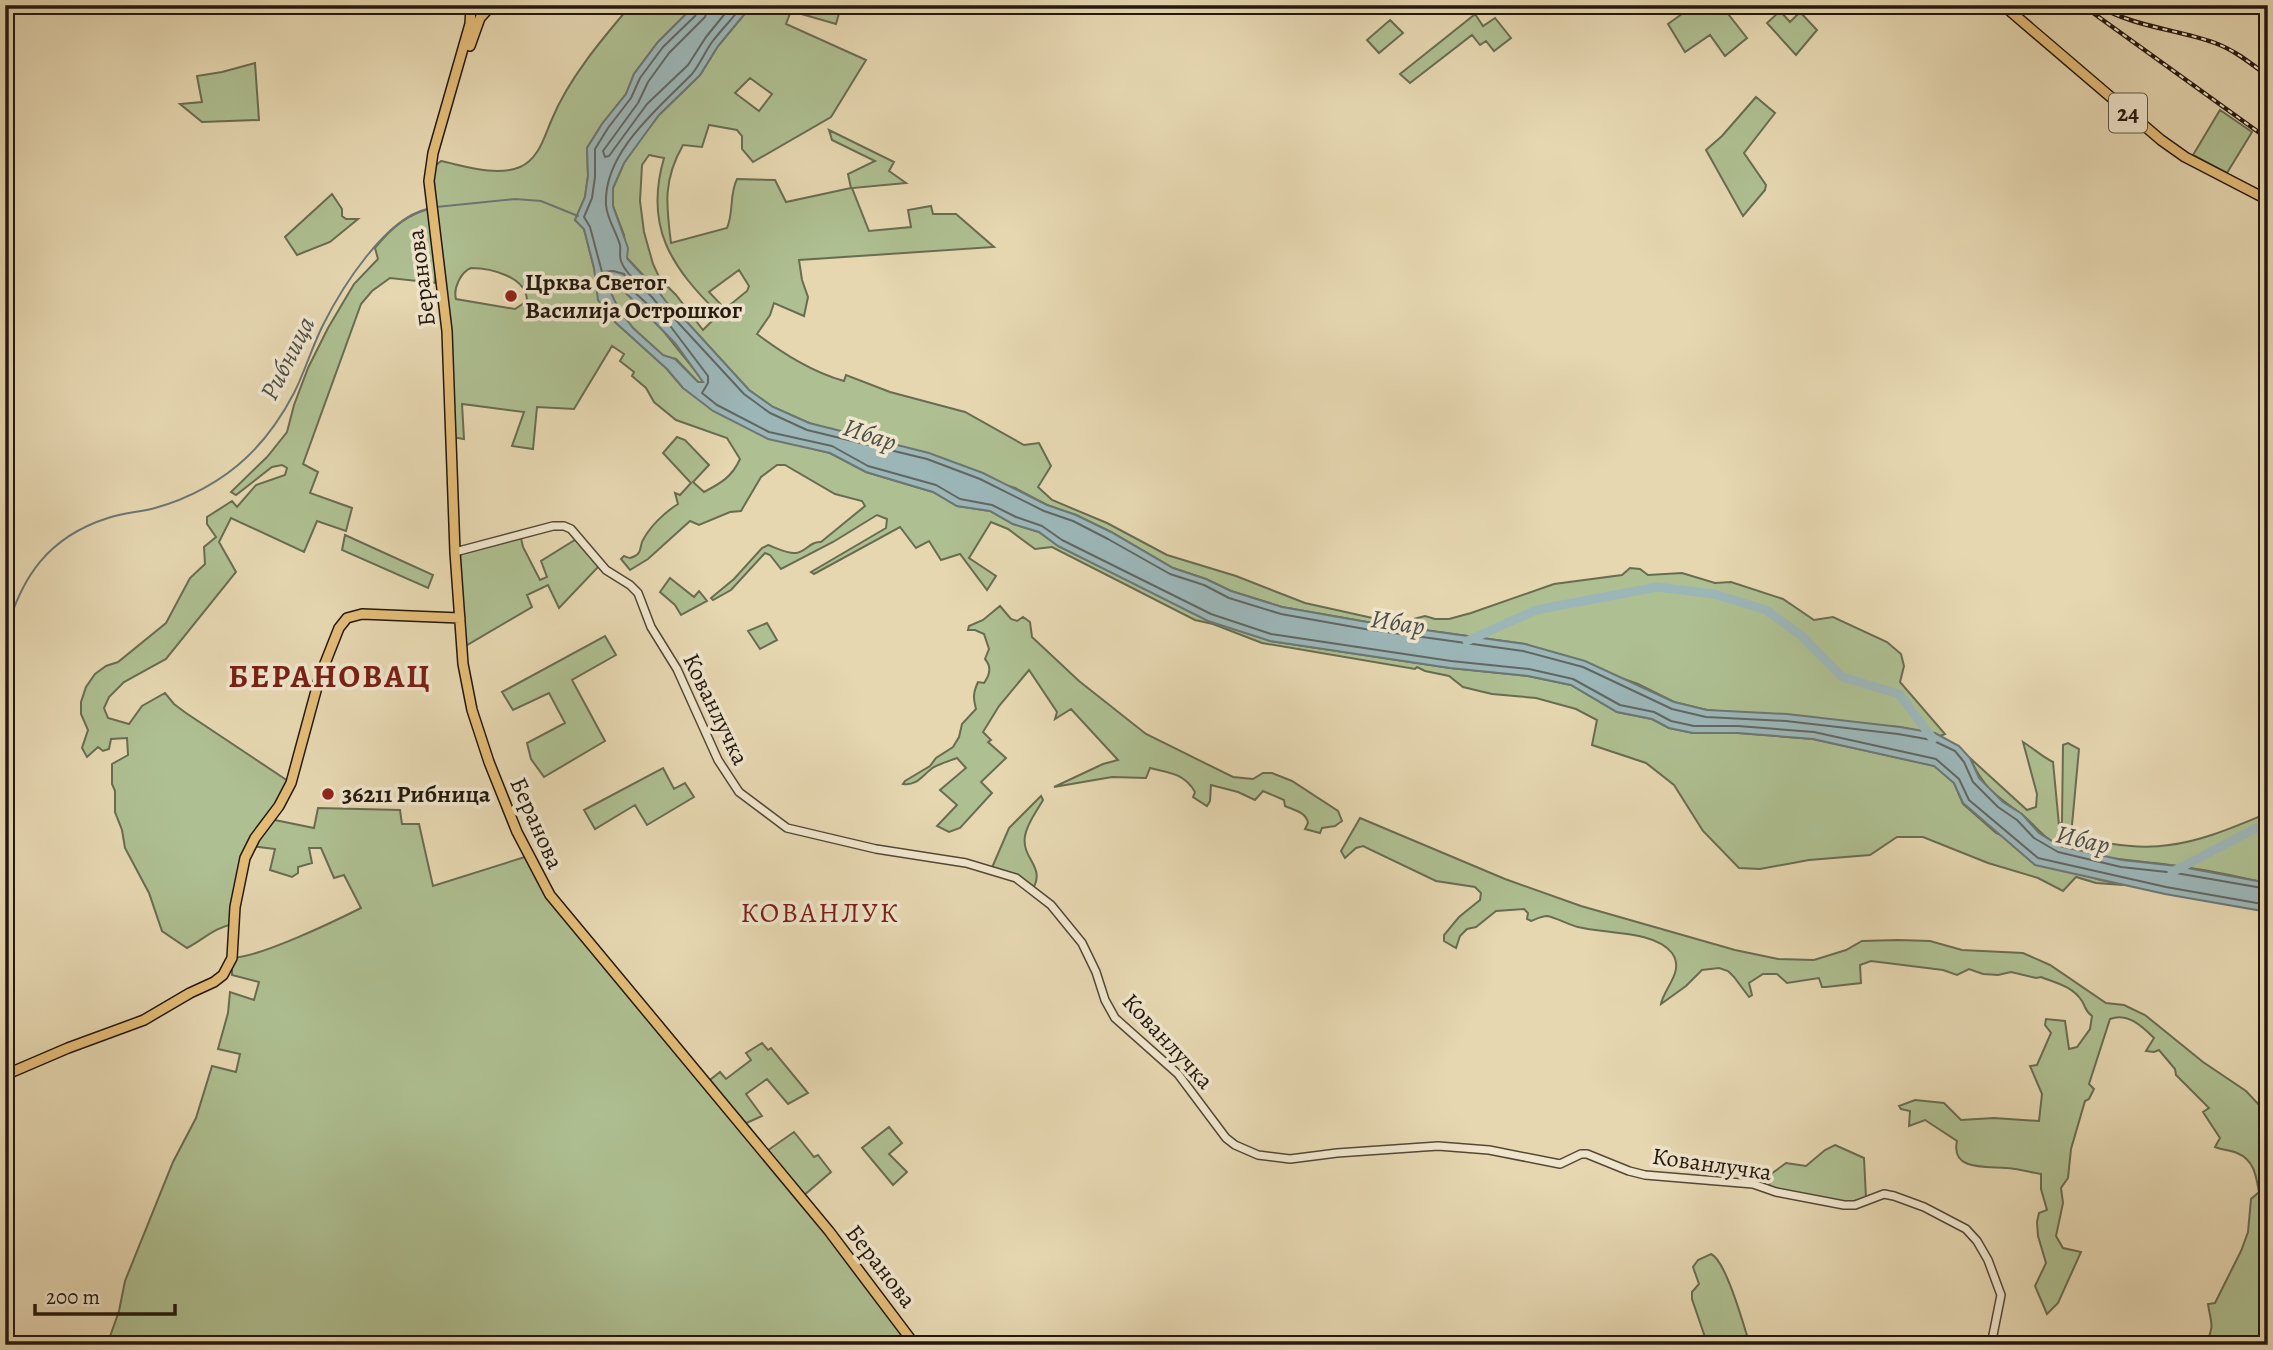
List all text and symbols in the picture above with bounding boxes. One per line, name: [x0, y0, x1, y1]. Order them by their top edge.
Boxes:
road number: 24: [2109, 94, 2147, 132]
street label: Беранова: [399, 228, 443, 328]
place label: Црква Светог Василија Острошког: [525, 266, 743, 326]
marker: Црква Светог Василија Острошког: [503, 288, 519, 304]
water label: Рибница: [252, 310, 323, 406]
water label: Ибар: [839, 409, 901, 460]
water label: Ибар: [1368, 601, 1427, 644]
street label: Кованлучка: [675, 648, 757, 770]
district label: БЕРАНОВАЦ: [228, 654, 432, 698]
street label: Беранова: [503, 772, 571, 874]
place label: 36211 Рибница: [342, 778, 491, 810]
marker: 36211 Рибница: [320, 786, 336, 802]
water label: Ибар: [2052, 816, 2113, 863]
district label: КОВАНЛУК: [740, 894, 900, 932]
street label: Кованлучка: [1115, 986, 1221, 1096]
street label: Кованлучка: [1650, 1140, 1774, 1188]
street label: Беранова: [838, 1218, 924, 1314]
scale bar: [35, 1273, 175, 1317]
text: 200 m: [46, 1283, 100, 1311]

